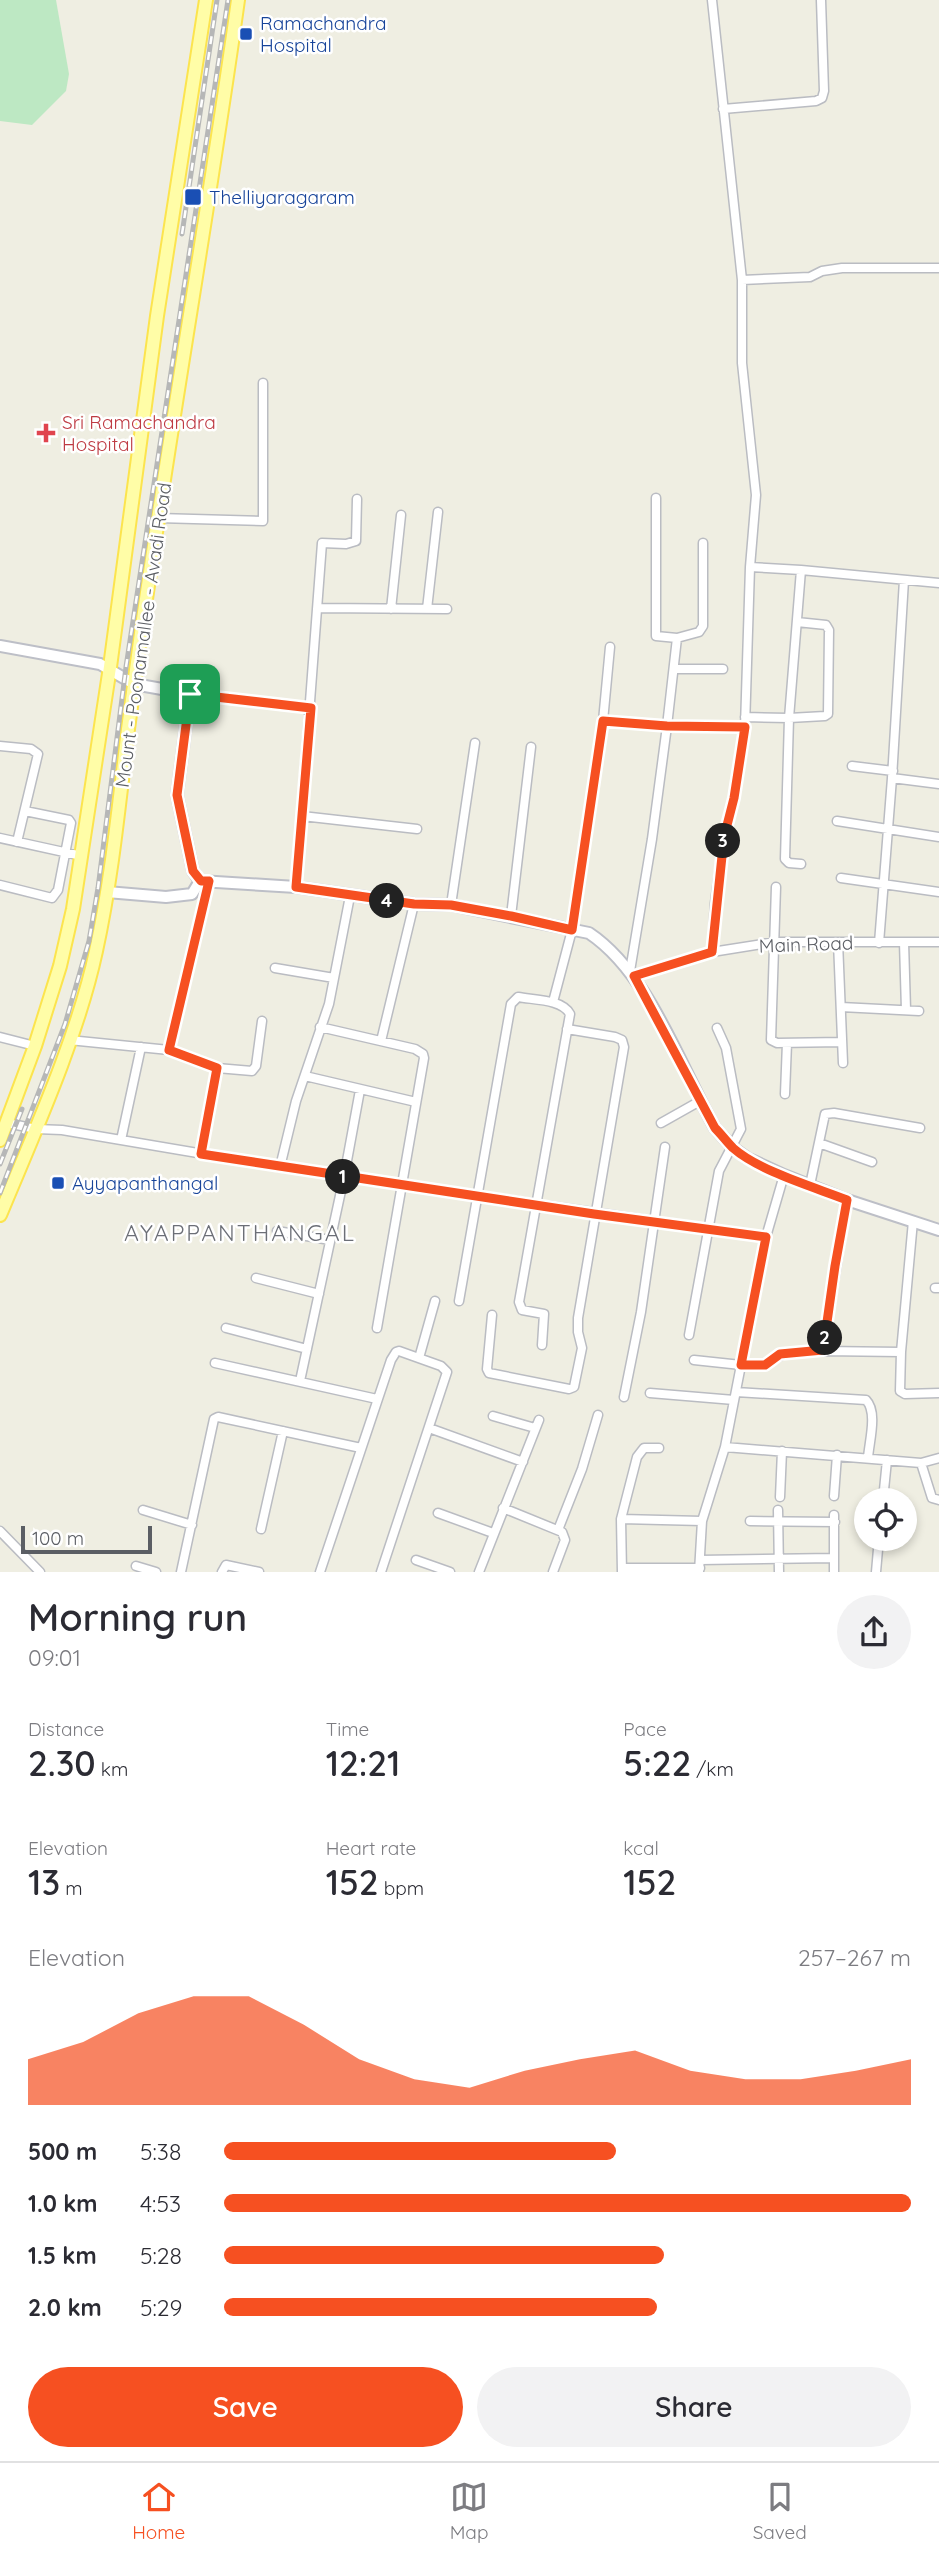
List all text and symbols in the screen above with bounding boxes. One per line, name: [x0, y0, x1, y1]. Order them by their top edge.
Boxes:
place label: Ramachandra Hospital: [260, 11, 386, 57]
marker: Ramachandra Hospital: [238, 26, 254, 42]
place label: Thelliyaragaram: [209, 185, 355, 209]
marker: Thelliyaragaram: [183, 187, 203, 207]
place label: Sri Ramachandra Hospital: [62, 410, 216, 456]
marker: Sri Ramachandra Hospital: [36, 423, 56, 443]
street label: Mount - Poonamallee - Avadi Road: [110, 481, 176, 789]
pin: [160, 664, 220, 724]
icon: arrive: [171, 675, 209, 713]
pin: 3: [706, 824, 740, 858]
text: 3: [717, 828, 728, 852]
pin: 4: [370, 884, 404, 918]
text: 4: [381, 888, 392, 912]
street label: Main Road: [758, 930, 854, 958]
pin: 1: [326, 1160, 360, 1194]
text: 1: [339, 1164, 346, 1188]
place label: Ayyapanthangal: [72, 1171, 218, 1195]
marker: Ayyapanthangal: [50, 1175, 66, 1191]
district label: AYAPPANTHANGAL: [124, 1218, 356, 1247]
pin: 2: [808, 1320, 842, 1356]
text: 2: [819, 1325, 830, 1349]
map controls: [854, 1488, 917, 1551]
button: locate: [854, 1488, 917, 1551]
scale bar: [21, 1523, 152, 1555]
text: 100 m: [32, 1526, 84, 1550]
text: Morning run: [28, 1593, 247, 1641]
button: share: [837, 1595, 911, 1669]
text: 09:01: [28, 1643, 81, 1672]
text: Distance: [28, 1717, 104, 1741]
text: Time: [326, 1717, 369, 1741]
text: Pace: [623, 1717, 667, 1741]
text: 2.30: [28, 1741, 96, 1785]
text: 12:21: [326, 1741, 401, 1785]
text: 5:22: [623, 1741, 691, 1785]
text: km: [96, 1757, 128, 1781]
text: /km: [691, 1757, 734, 1781]
text: Elevation: [28, 1836, 108, 1860]
text: Heart rate: [326, 1836, 416, 1860]
text: kcal: [623, 1836, 659, 1860]
text: 13: [28, 1860, 60, 1904]
text: 152: [326, 1860, 379, 1904]
text: 152: [623, 1860, 676, 1904]
text: m: [60, 1876, 83, 1900]
text: bpm: [379, 1876, 424, 1900]
text: Elevation: [28, 1943, 125, 1972]
text: 257–267 m: [798, 1943, 911, 1972]
text: 500 m: [28, 2137, 97, 2166]
text: 5:38: [140, 2137, 181, 2166]
text: 1.0 km: [28, 2189, 98, 2218]
text: 4:53: [140, 2189, 181, 2218]
text: 1.5 km: [28, 2241, 97, 2270]
text: 5:28: [140, 2241, 182, 2270]
text: 2.0 km: [28, 2293, 102, 2322]
text: 5:29: [140, 2293, 182, 2322]
button: Save: [28, 2367, 463, 2447]
button: Share: [477, 2367, 911, 2447]
tab: Home: [132, 2478, 185, 2544]
tab: Map: [450, 2478, 488, 2544]
tab: Saved: [753, 2478, 807, 2544]

